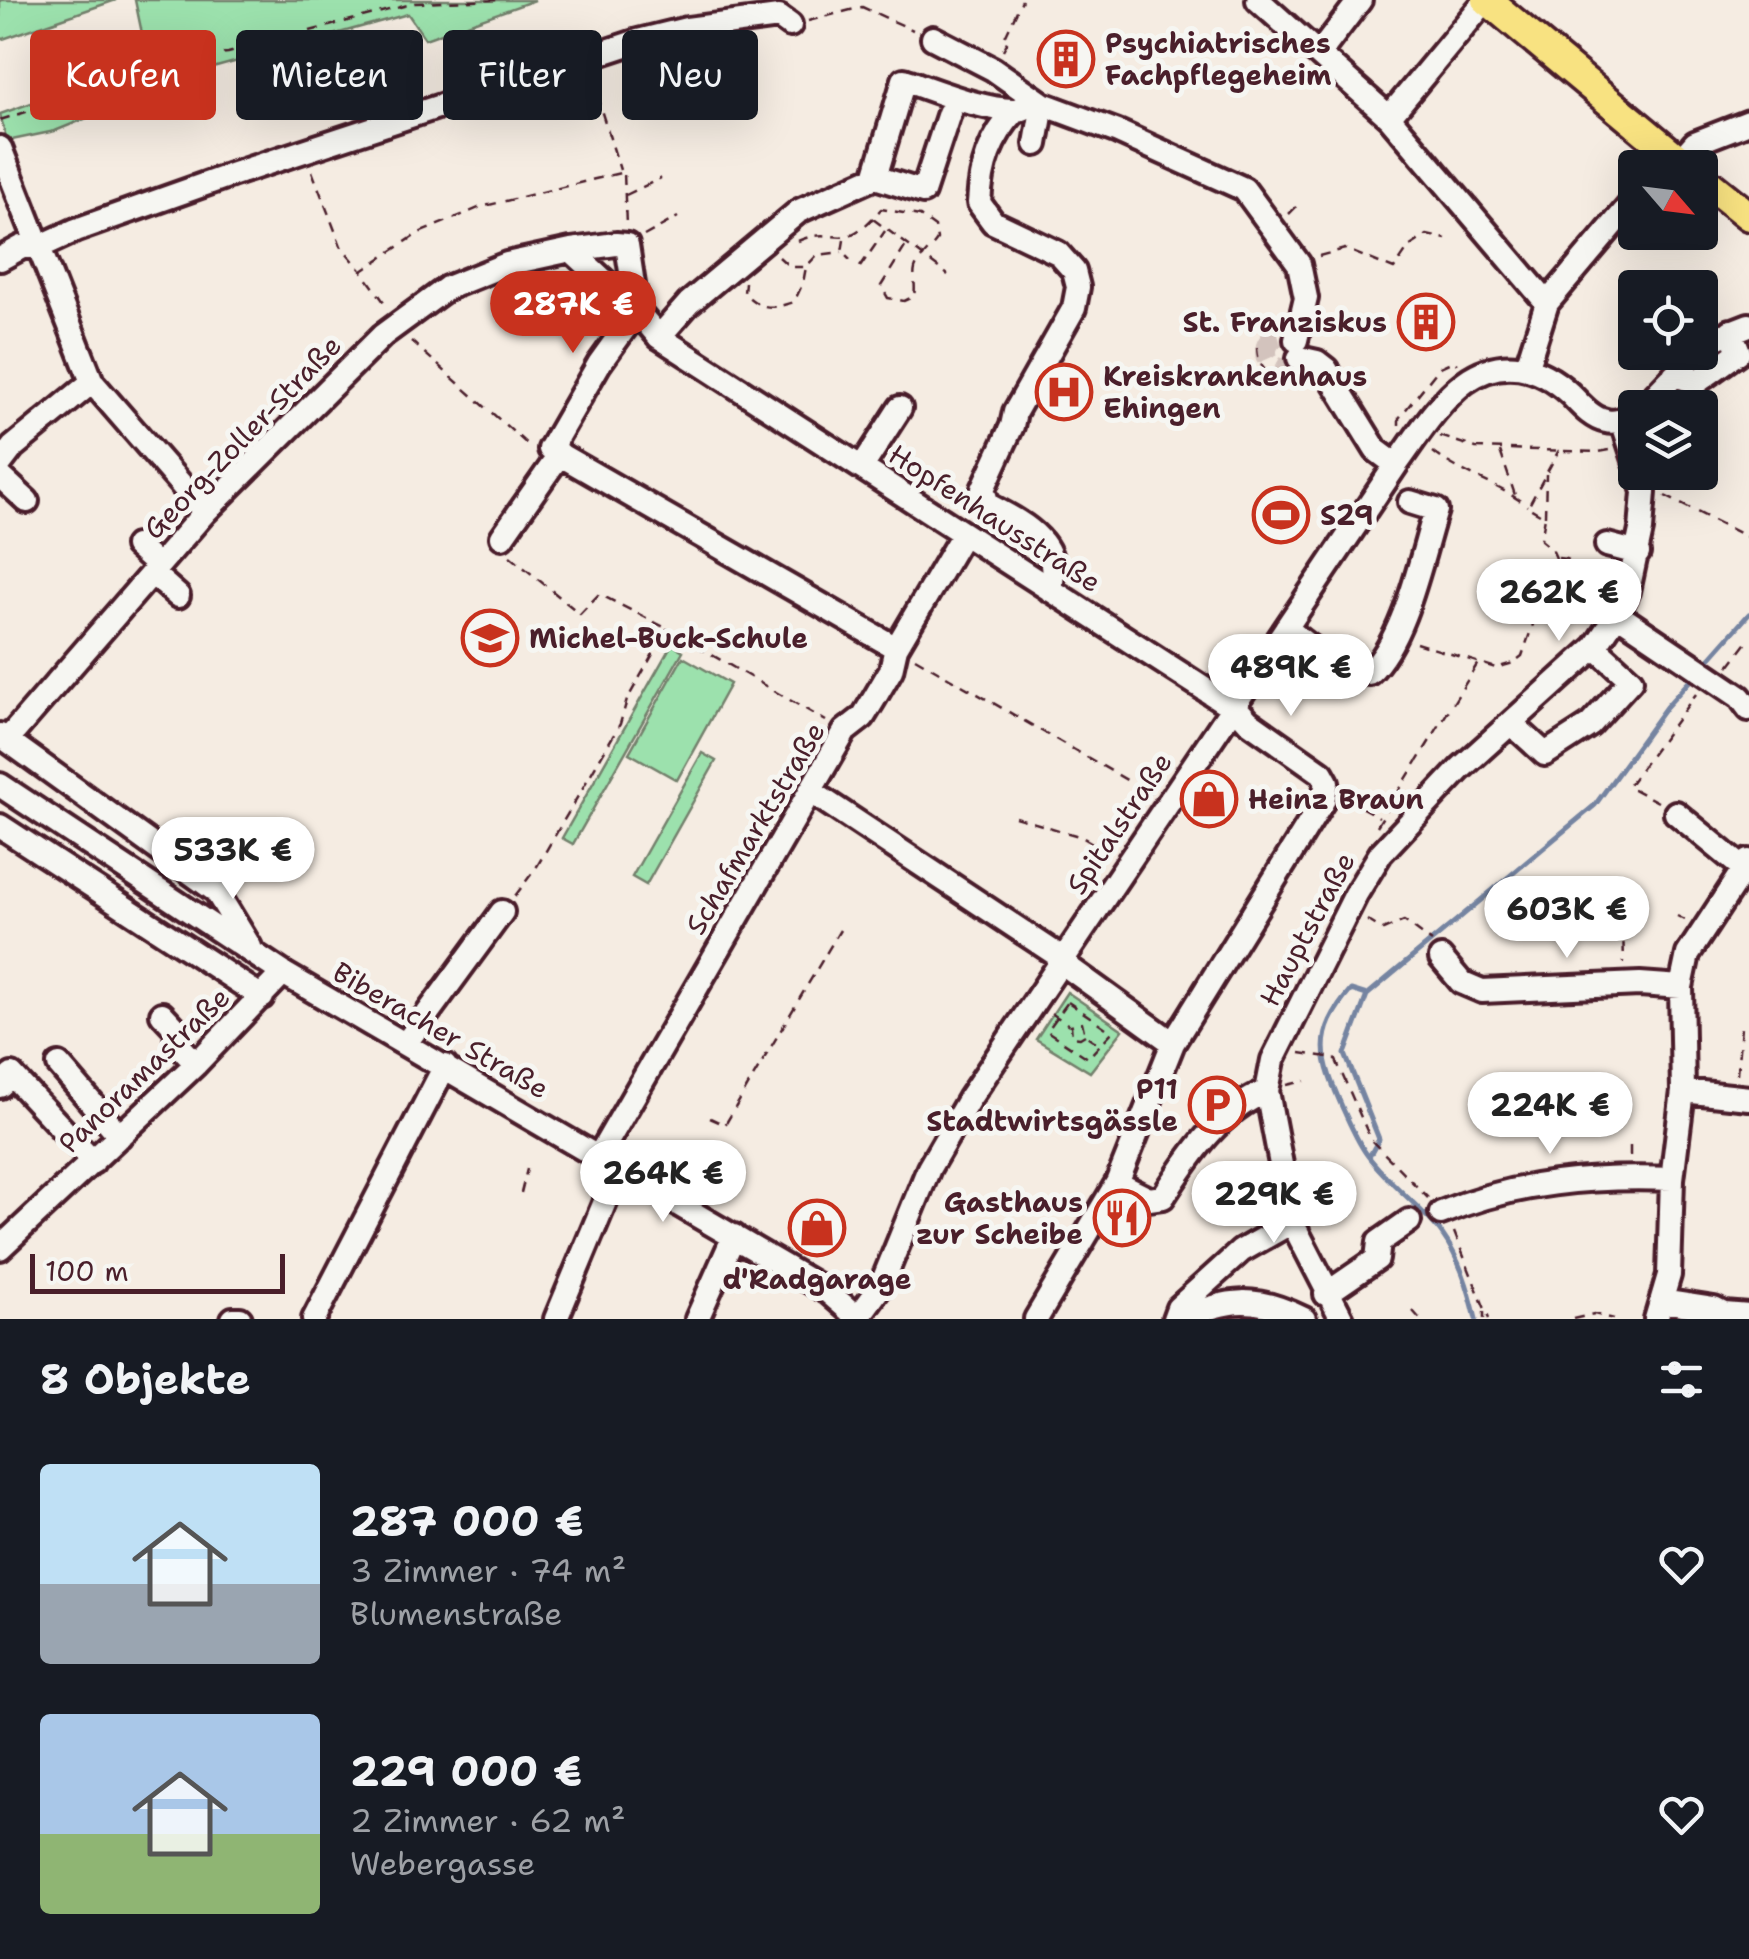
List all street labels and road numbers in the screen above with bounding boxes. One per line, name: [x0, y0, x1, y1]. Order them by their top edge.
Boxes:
street label: Georg-Zoller-Straße: [135, 327, 349, 547]
street label: Hopfenhausstraße: [881, 435, 1109, 601]
street label: Schafmarktstraße: [676, 715, 834, 941]
street label: Spitalstraße: [1058, 745, 1180, 901]
street label: Hauptstraße: [1250, 845, 1364, 1013]
street label: Biberacher Straße: [326, 953, 556, 1107]
street label: Panoramastraße: [50, 978, 238, 1162]

